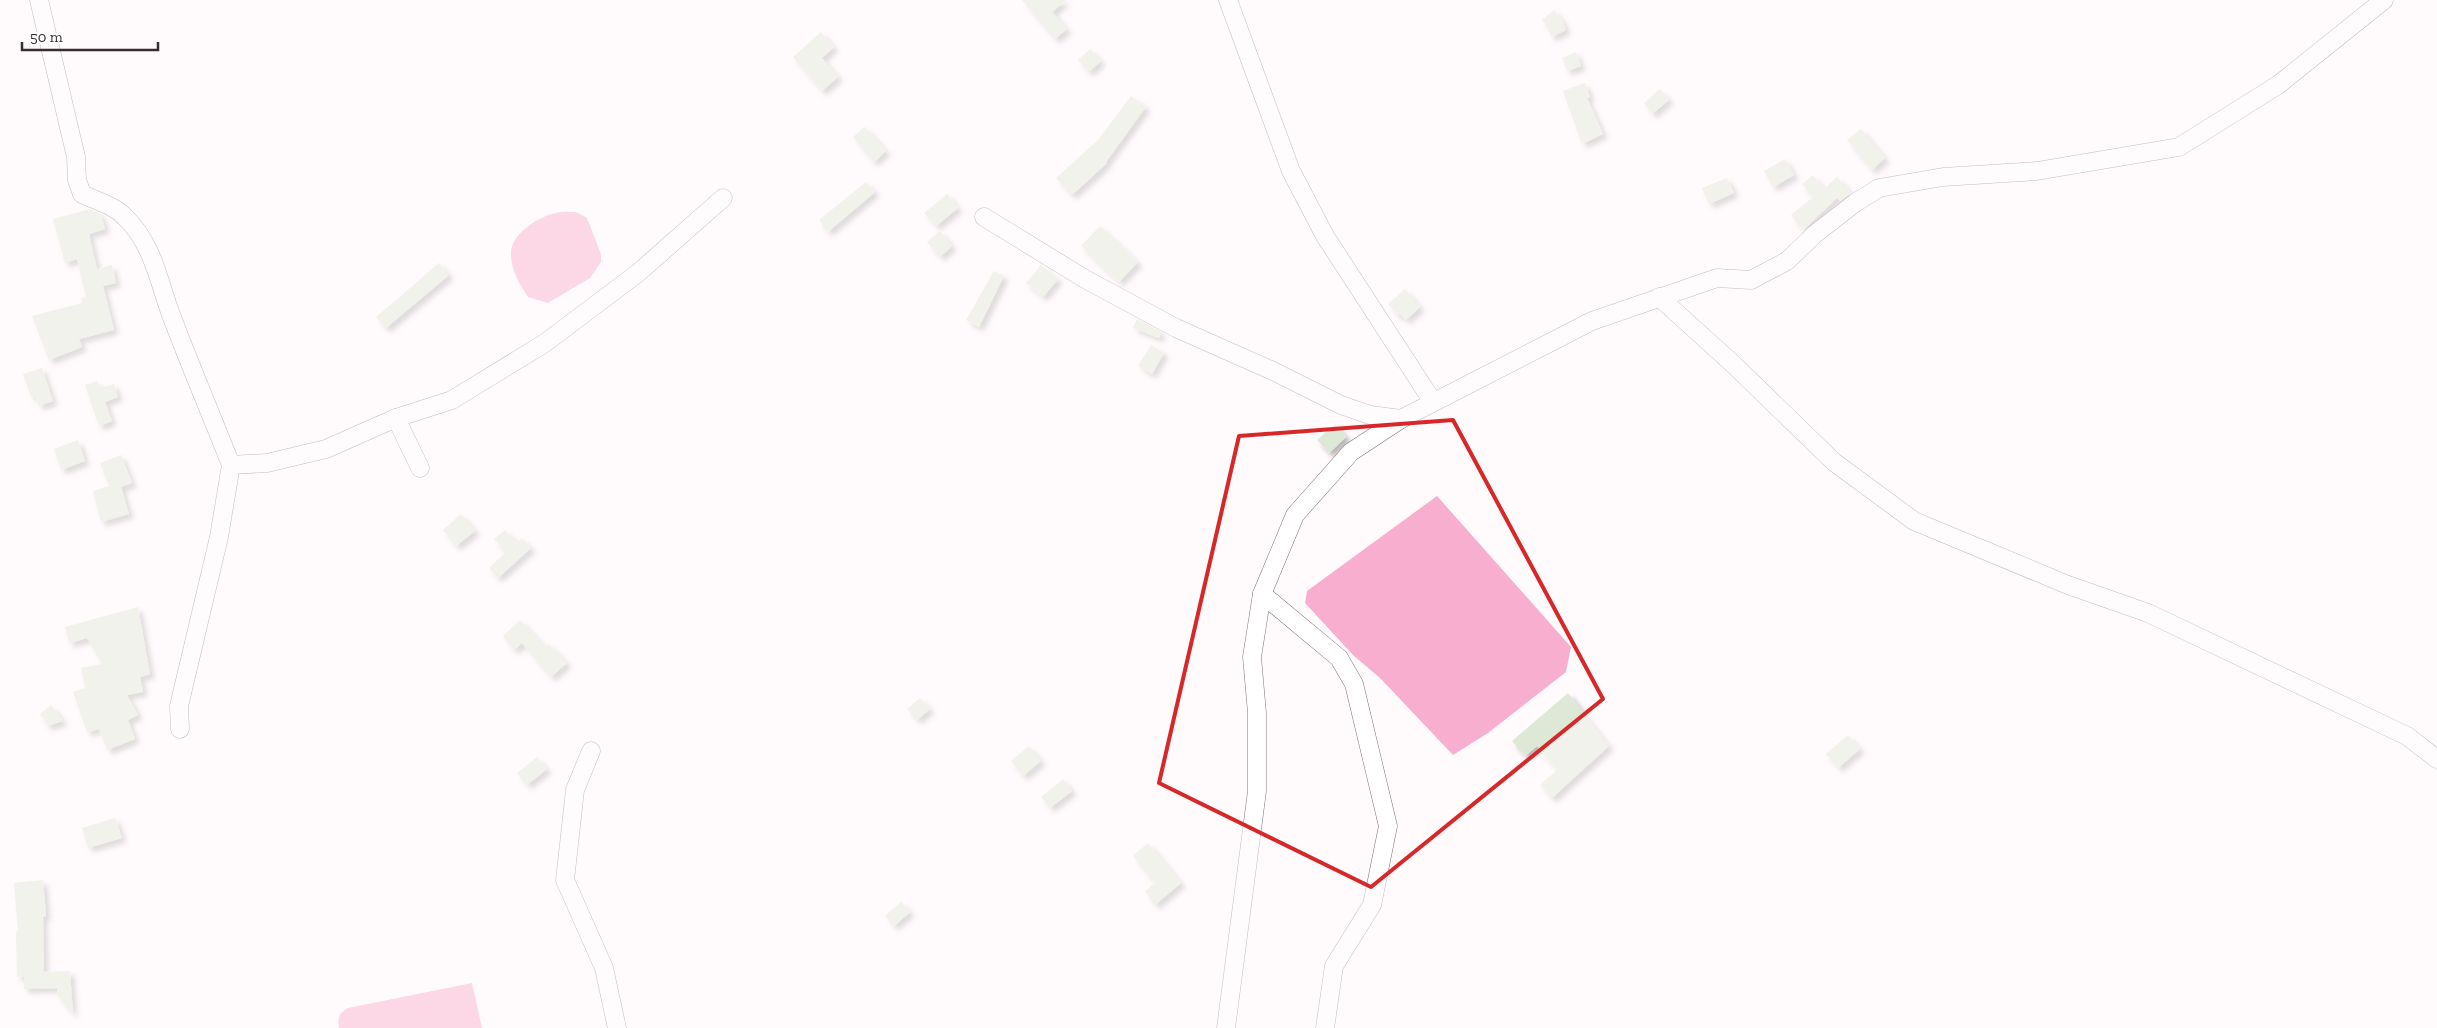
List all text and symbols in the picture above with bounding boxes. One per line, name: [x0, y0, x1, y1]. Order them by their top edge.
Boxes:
scale bar: [22, 20, 159, 52]
text: 50 m: [30, 28, 63, 46]

